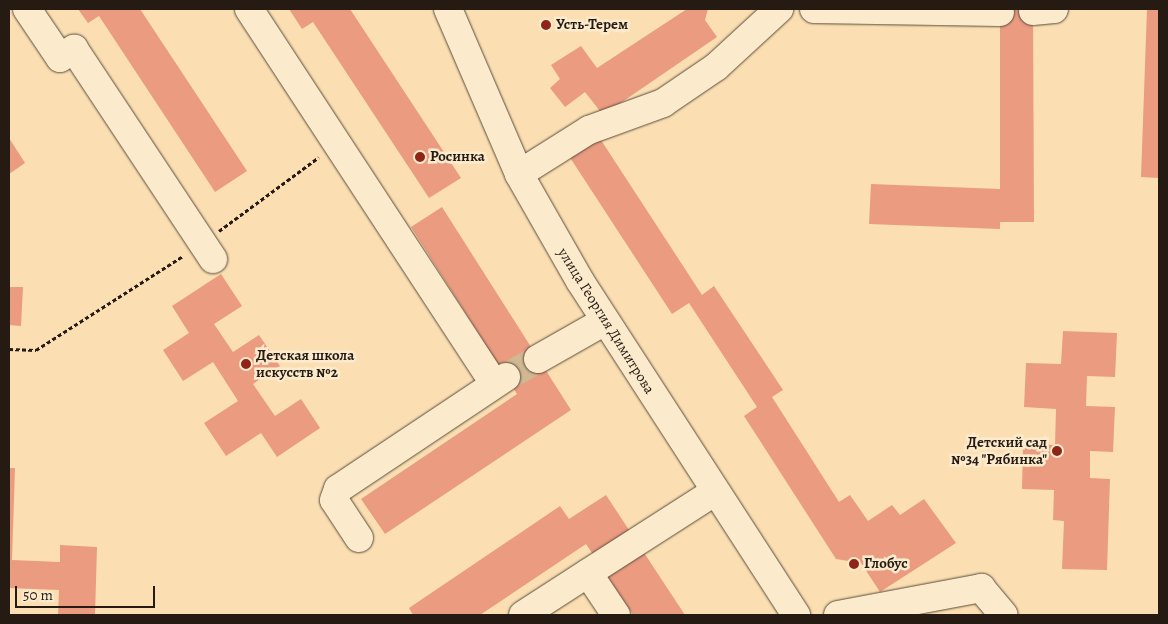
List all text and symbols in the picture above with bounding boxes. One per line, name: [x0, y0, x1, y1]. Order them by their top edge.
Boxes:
place label: Усть-Терем: [556, 16, 628, 34]
marker: Усть-Терем: [540, 19, 552, 31]
place label: Росинка: [430, 148, 485, 166]
marker: Росинка: [414, 151, 426, 163]
street label: улица Георгия Димитрова: [554, 245, 658, 397]
place label: Детская школа искусств №2: [256, 346, 354, 381]
marker: Детская школа искусств №2: [240, 358, 252, 370]
place label: Детский сад №34 "Рябинка": [951, 433, 1047, 468]
marker: Детский сад №34 "Рябинка": [1051, 445, 1063, 457]
place label: Глобус: [864, 555, 908, 573]
marker: Глобус: [848, 558, 860, 570]
scale bar: [18, 576, 158, 608]
text: 50 m: [23, 585, 53, 605]

